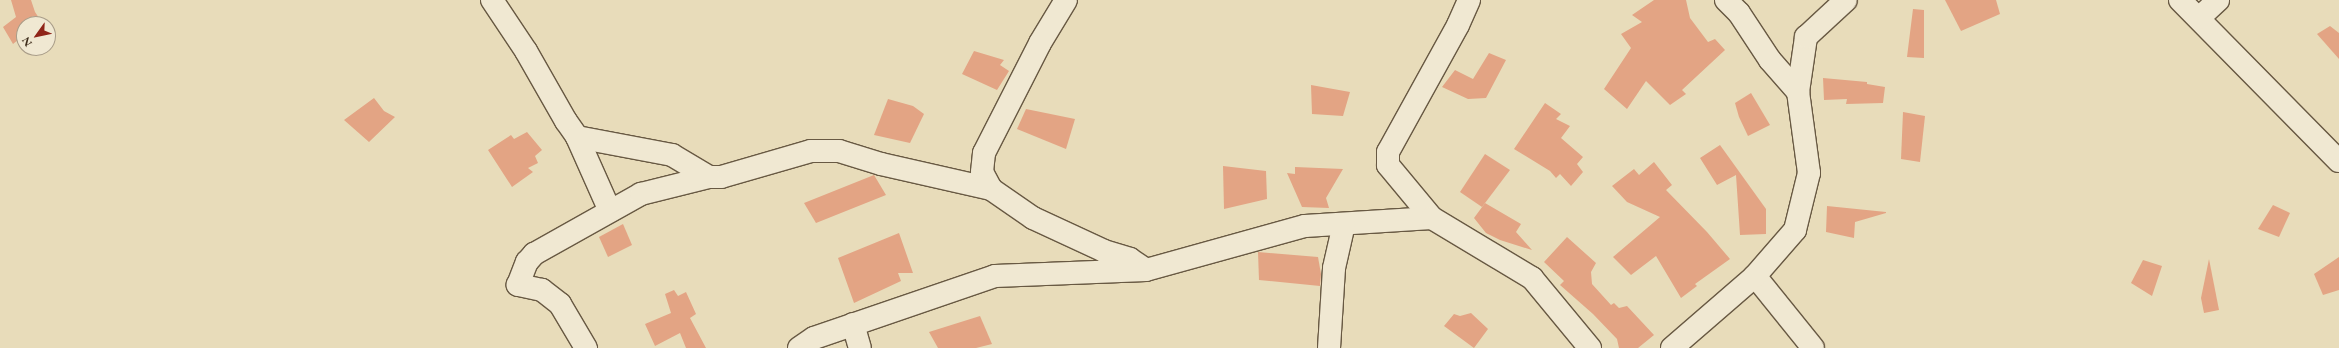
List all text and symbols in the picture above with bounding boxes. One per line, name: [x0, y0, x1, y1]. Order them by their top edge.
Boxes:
north arrow: [16, 16, 56, 56]
text: N: [18, 34, 35, 50]

